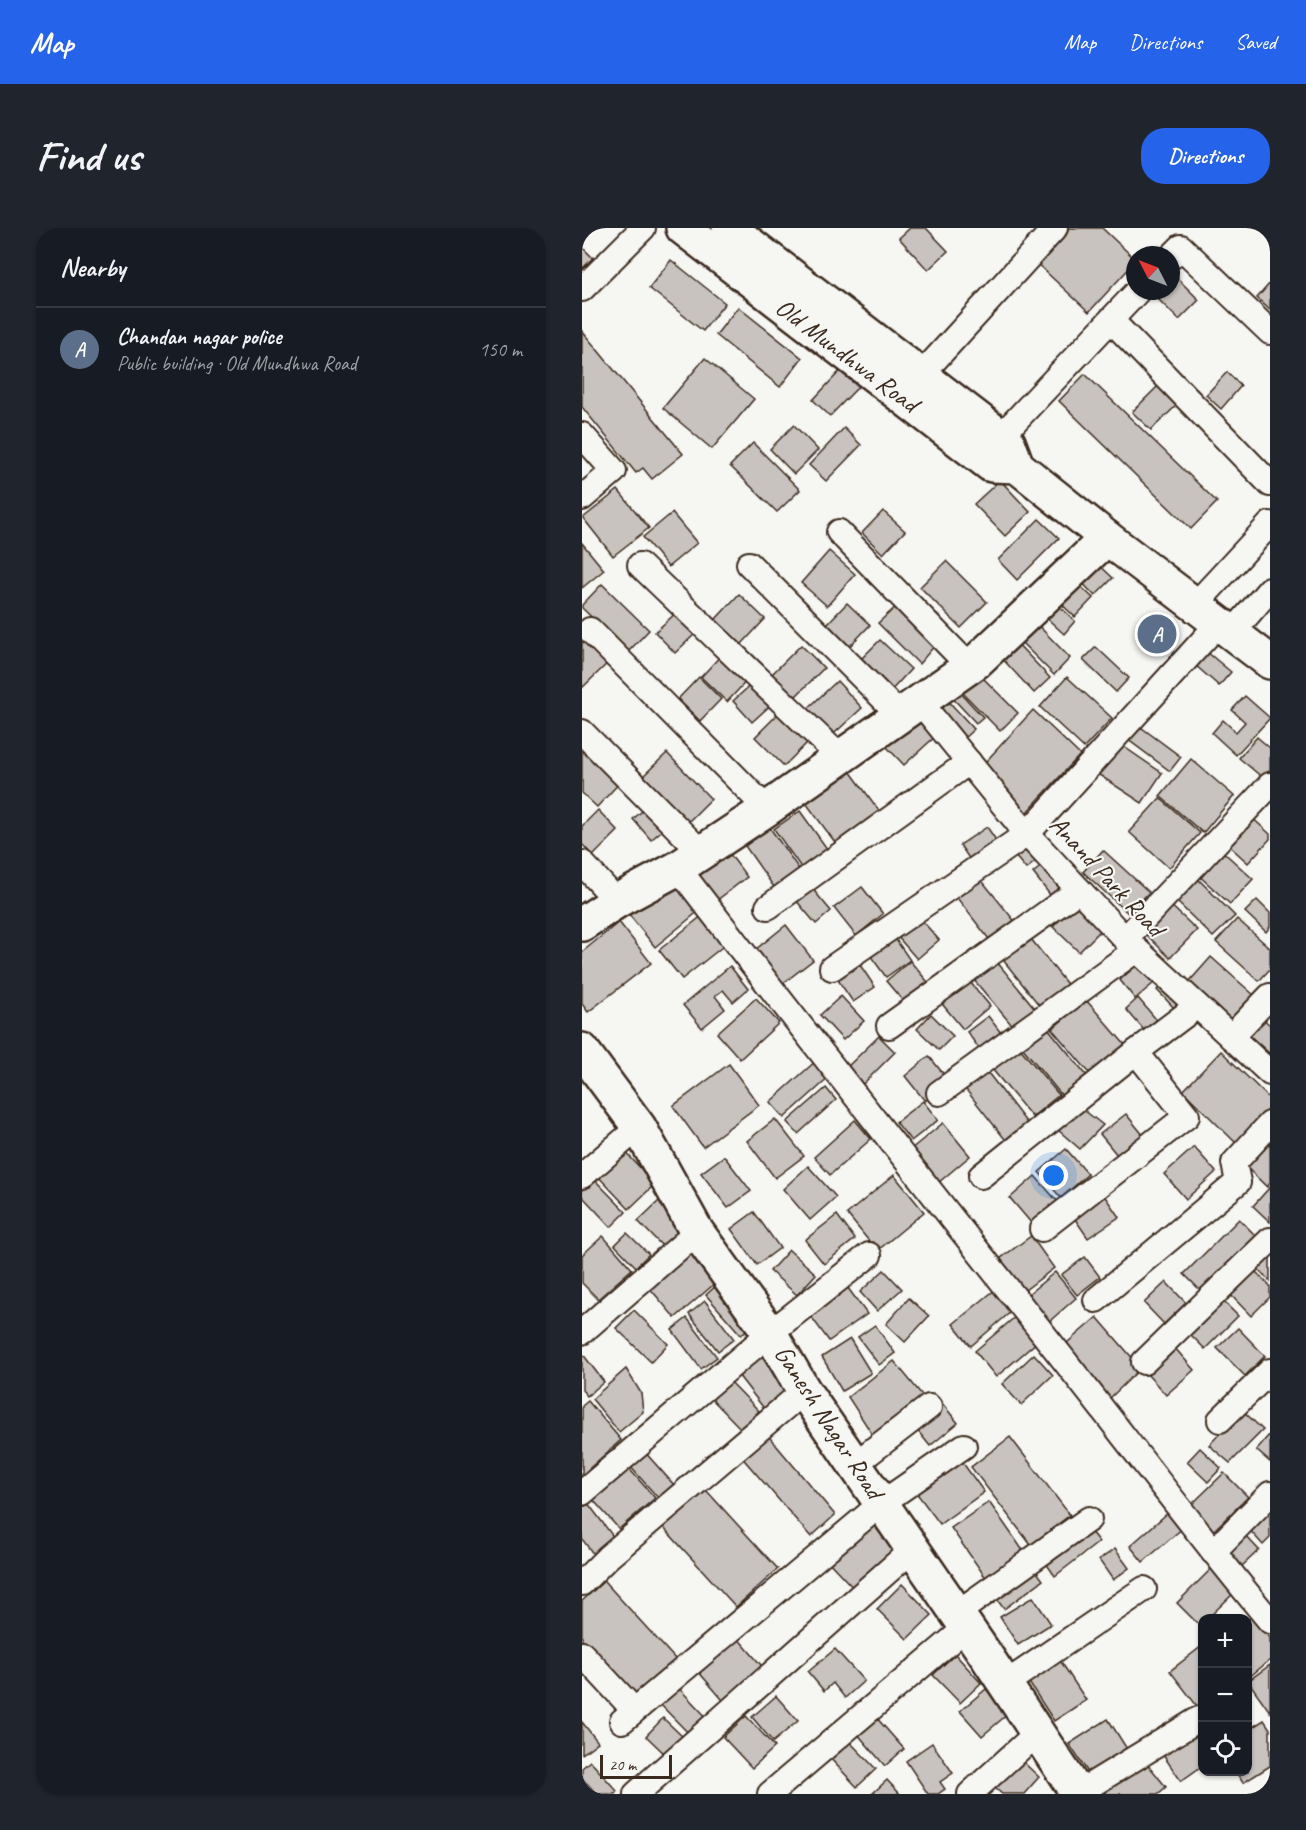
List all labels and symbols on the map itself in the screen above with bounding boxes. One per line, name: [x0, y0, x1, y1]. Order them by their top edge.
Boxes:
north arrow: [1126, 246, 1180, 300]
street label: Old Mundhwa Road: [769, 290, 928, 422]
pin: A: [1138, 612, 1176, 656]
street label: Anand Park Road: [1042, 808, 1174, 946]
your location: [1039, 1161, 1068, 1190]
street label: Ganesh Nagar Road: [767, 1339, 893, 1508]
scale bar: [600, 1752, 672, 1780]

